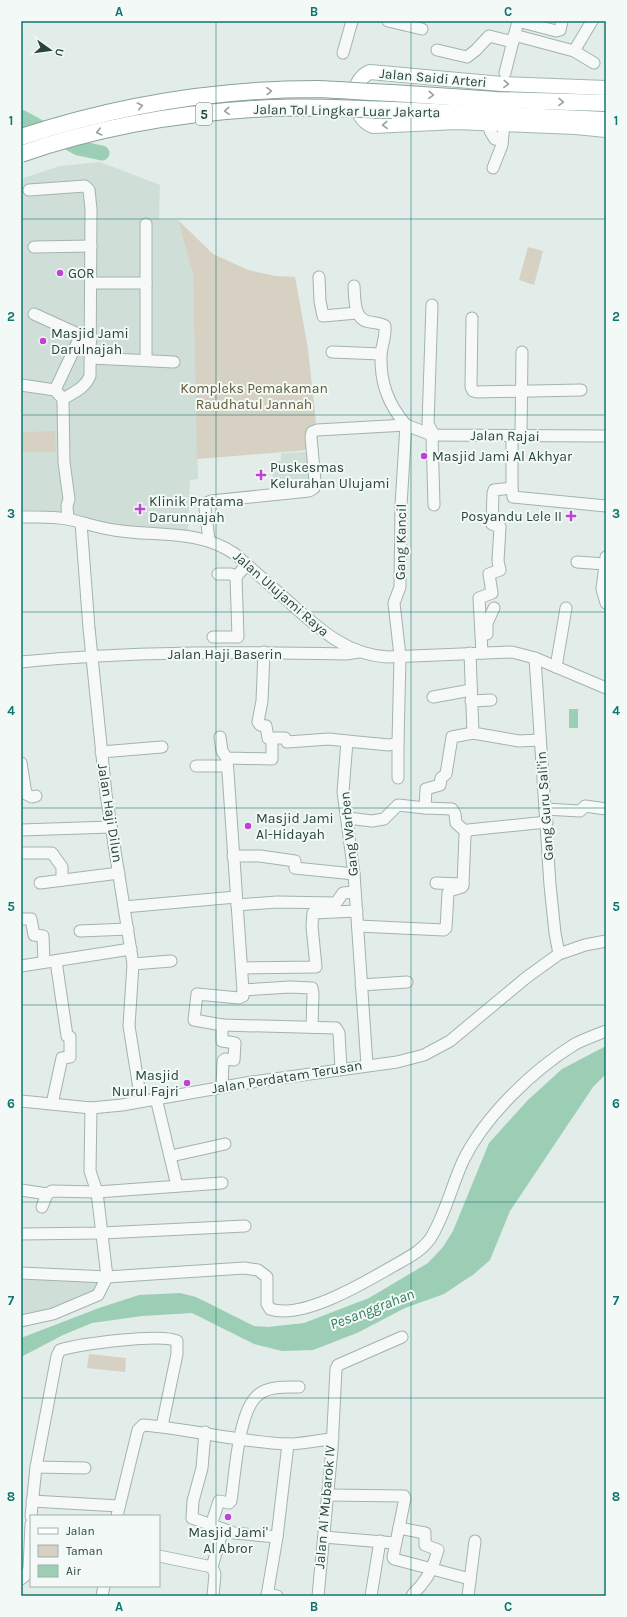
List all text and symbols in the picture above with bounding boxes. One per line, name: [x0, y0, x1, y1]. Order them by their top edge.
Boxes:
text: A: [115, 4, 123, 19]
text: B: [310, 4, 318, 19]
text: C: [504, 4, 512, 19]
north arrow: [30, 30, 70, 70]
text: U: [52, 47, 66, 58]
street label: Jalan Saidi Arteri: [379, 65, 487, 91]
one-way arrow: [503, 80, 509, 89]
one-way arrow: [266, 87, 272, 96]
one-way arrow: [428, 91, 434, 100]
one-way arrow: [558, 98, 564, 106]
street label: Jalan Tol Lingkar Luar Jakarta: [254, 101, 440, 121]
one-way arrow: [137, 102, 143, 110]
road number: 5: [196, 103, 212, 125]
one-way arrow: [224, 107, 230, 116]
text: 1: [9, 113, 13, 128]
text: 1: [614, 113, 618, 128]
one-way arrow: [382, 121, 388, 130]
one-way arrow: [96, 127, 102, 135]
place label: GOR: [68, 265, 95, 282]
marker: GOR: [55, 268, 65, 278]
text: 2: [7, 309, 15, 324]
text: 2: [612, 309, 620, 324]
place label: Masjid Jami Darulnajah: [51, 325, 129, 358]
marker: Masjid Jami Darulnajah: [38, 336, 48, 346]
park label: Kompleks Pemakaman Raudhatul Jannah: [180, 380, 328, 413]
street label: Jalan Rajai: [470, 427, 540, 445]
place label: Masjid Jami Al Akhyar: [432, 448, 573, 465]
marker: Masjid Jami Al Akhyar: [419, 451, 429, 461]
place label: Puskesmas Kelurahan Ulujami: [270, 459, 390, 492]
marker: Puskesmas Kelurahan Ulujami: [255, 469, 267, 481]
place label: Klinik Pratama Darunnajah: [149, 493, 244, 526]
marker: Klinik Pratama Darunnajah: [134, 503, 146, 515]
street label: Gang Kancil: [392, 504, 410, 580]
text: 3: [7, 506, 15, 521]
text: 3: [612, 506, 620, 521]
place label: Posyandu Lele II: [461, 508, 562, 525]
marker: Posyandu Lele II: [565, 510, 577, 522]
street label: Jalan Ulujami Raya: [230, 548, 332, 640]
street label: Jalan Haji Baserin: [168, 646, 282, 663]
text: 4: [7, 703, 15, 718]
text: 4: [612, 703, 620, 718]
street label: Gang Guru Sali'in: [533, 751, 557, 861]
street label: Jalan Haji Dilun: [94, 762, 126, 864]
street label: Gang Warben: [336, 791, 362, 877]
place label: Masjid Jami Al-Hidayah: [256, 810, 334, 843]
marker: Masjid Jami Al-Hidayah: [243, 821, 253, 831]
text: 5: [7, 899, 15, 914]
text: 5: [612, 899, 620, 914]
street label: Jalan Perdatam Terusan: [210, 1057, 364, 1097]
place label: Masjid Nurul Fajri: [112, 1067, 179, 1100]
marker: Masjid Nurul Fajri: [182, 1078, 192, 1088]
text: 6: [7, 1096, 15, 1111]
text: 6: [612, 1096, 620, 1111]
water label: Pesanggrahan: [327, 1285, 417, 1333]
text: 7: [8, 1293, 15, 1308]
text: 7: [613, 1293, 620, 1308]
street label: Jalan Al Mubarok IV: [311, 1444, 339, 1570]
text: 8: [7, 1489, 15, 1504]
text: 8: [612, 1489, 620, 1504]
marker: Masjid Jami' Al Abror: [223, 1512, 233, 1522]
legend: [30, 1515, 160, 1587]
text: Jalan: [66, 1524, 95, 1538]
place label: Masjid Jami' Al Abror: [188, 1524, 268, 1557]
text: Taman: [66, 1544, 103, 1558]
text: Air: [66, 1564, 81, 1578]
text: A: [115, 1599, 123, 1614]
text: B: [310, 1599, 318, 1614]
text: C: [504, 1599, 512, 1614]

